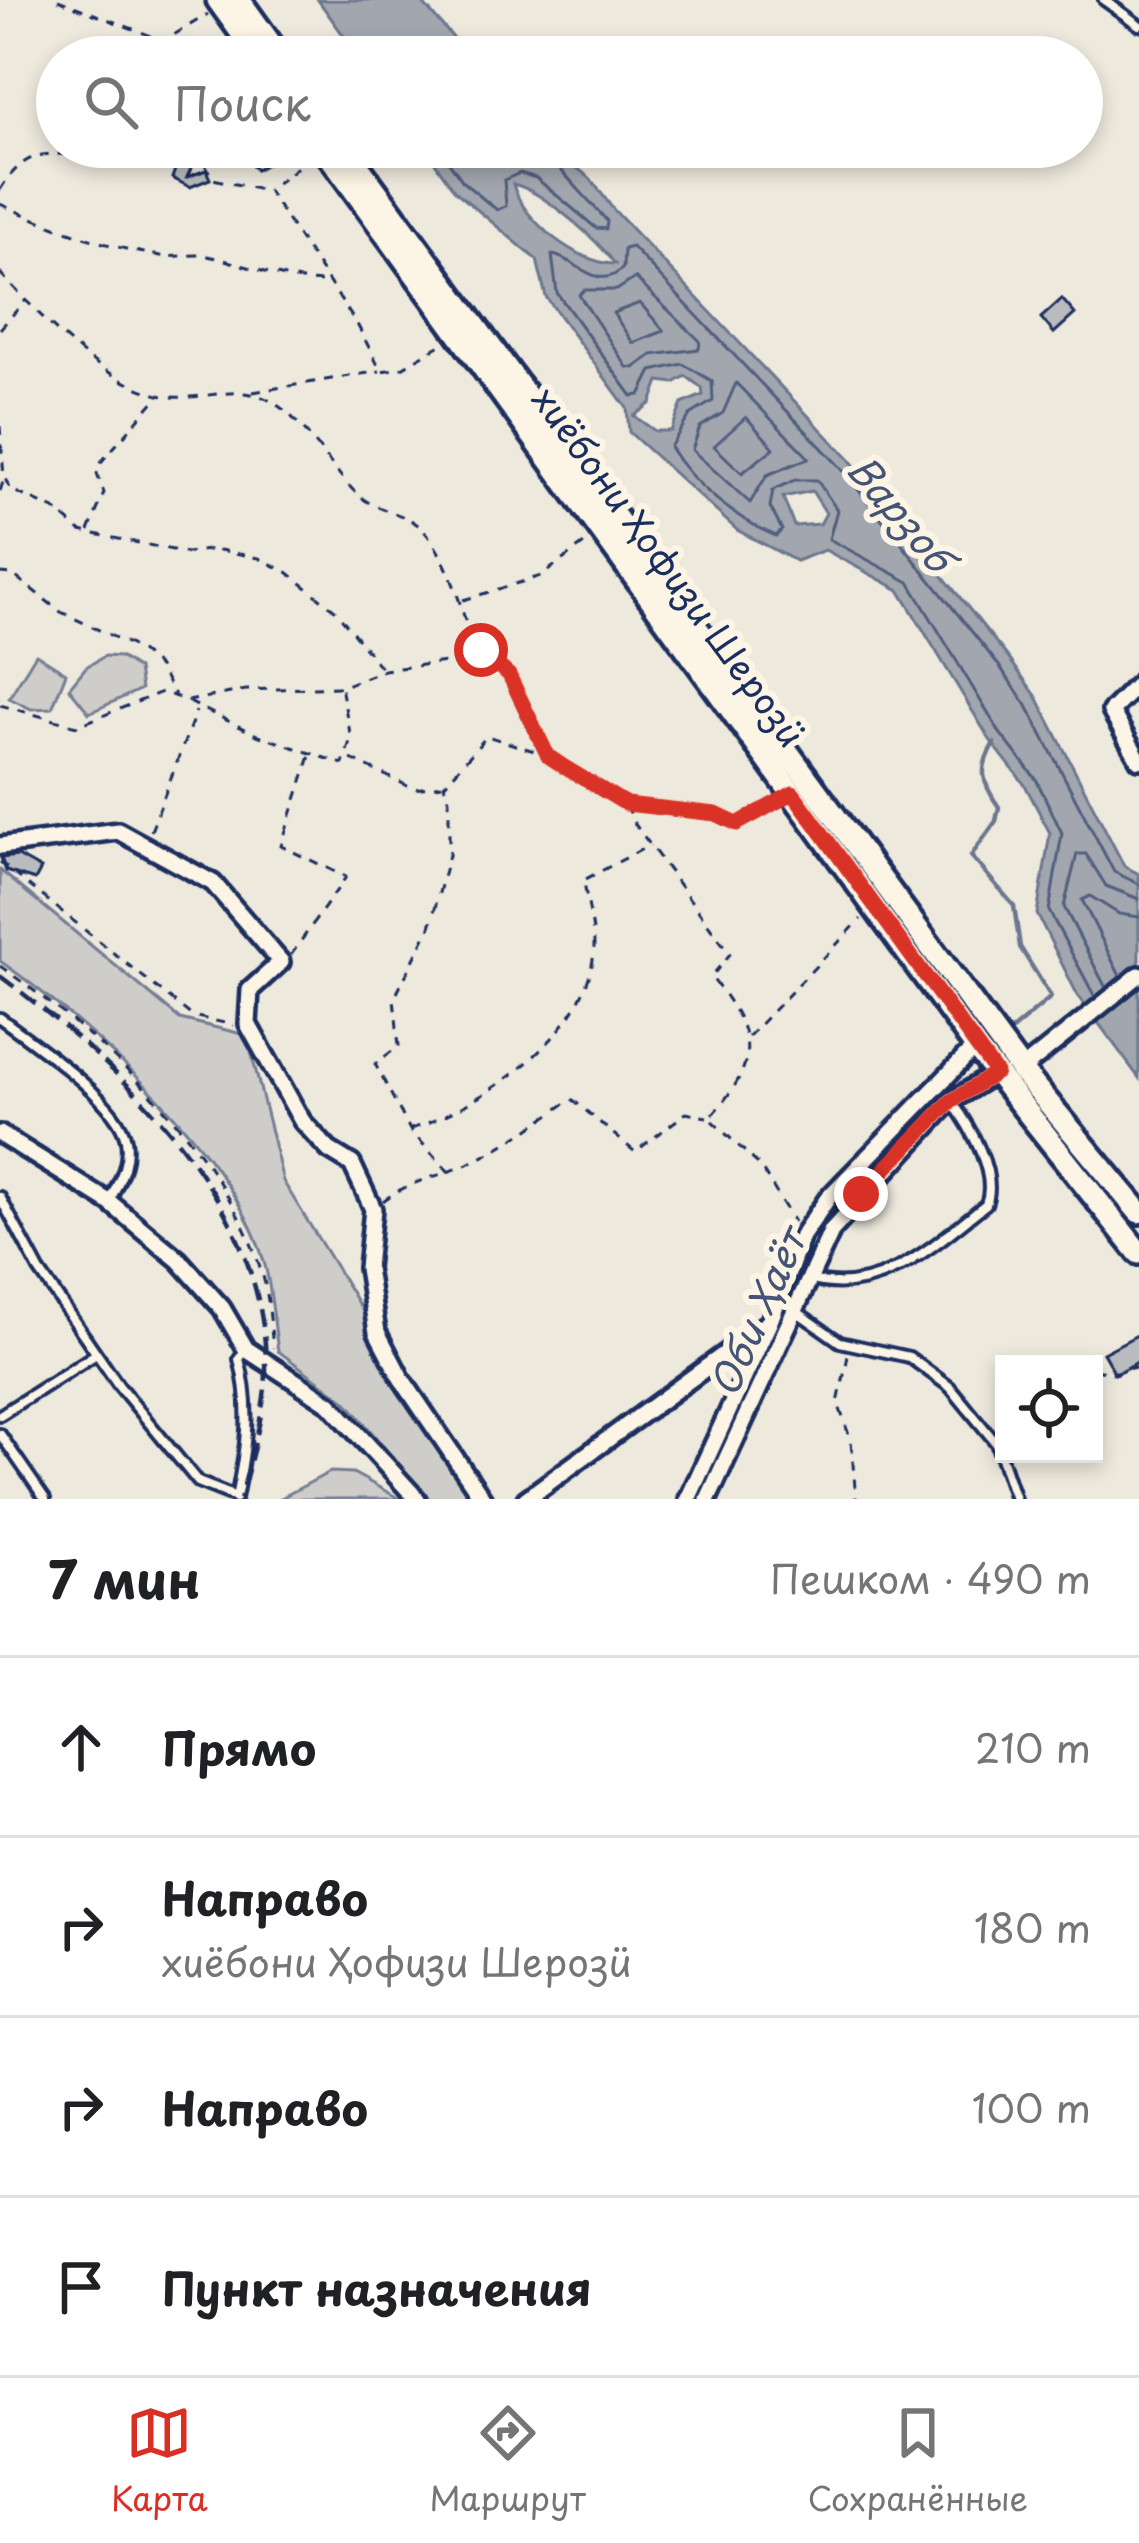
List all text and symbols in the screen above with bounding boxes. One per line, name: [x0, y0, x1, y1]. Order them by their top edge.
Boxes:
search box: [36, 36, 1103, 168]
text: Поиск: [174, 68, 311, 136]
icon: search: [78, 69, 144, 135]
street label: хиёбони Ҳофизи Шерозӣ: [521, 375, 819, 757]
water label: Варзоб: [835, 440, 973, 589]
route start: [454, 623, 508, 677]
route end: [834, 1167, 888, 1221]
water label: Оби Ҳаёт: [693, 1213, 821, 1405]
map controls: [995, 1355, 1103, 1463]
button: locate: [995, 1355, 1103, 1463]
text: 7 мин: [48, 1539, 200, 1616]
text: Пешком · 490 m: [770, 1548, 1091, 1607]
text: Прямо: [162, 1713, 316, 1781]
icon: ahead: [48, 1714, 114, 1780]
text: 210 m: [975, 1717, 1091, 1776]
text: Направо: [162, 1863, 368, 1931]
icon: right: [48, 1894, 114, 1960]
text: 180 m: [974, 1897, 1091, 1956]
text: хиёбони Ҳофизи Шерозӣ: [162, 1931, 632, 1990]
text: Направо: [162, 2073, 368, 2141]
icon: right: [48, 2074, 114, 2140]
text: 100 m: [972, 2077, 1091, 2136]
text: Пункт назначения: [162, 2253, 592, 2321]
icon: arrive: [48, 2254, 114, 2320]
tab: Карта: [111, 2400, 208, 2522]
tab: Маршрут: [430, 2400, 586, 2522]
tab: Сохранённые: [807, 2400, 1028, 2522]

